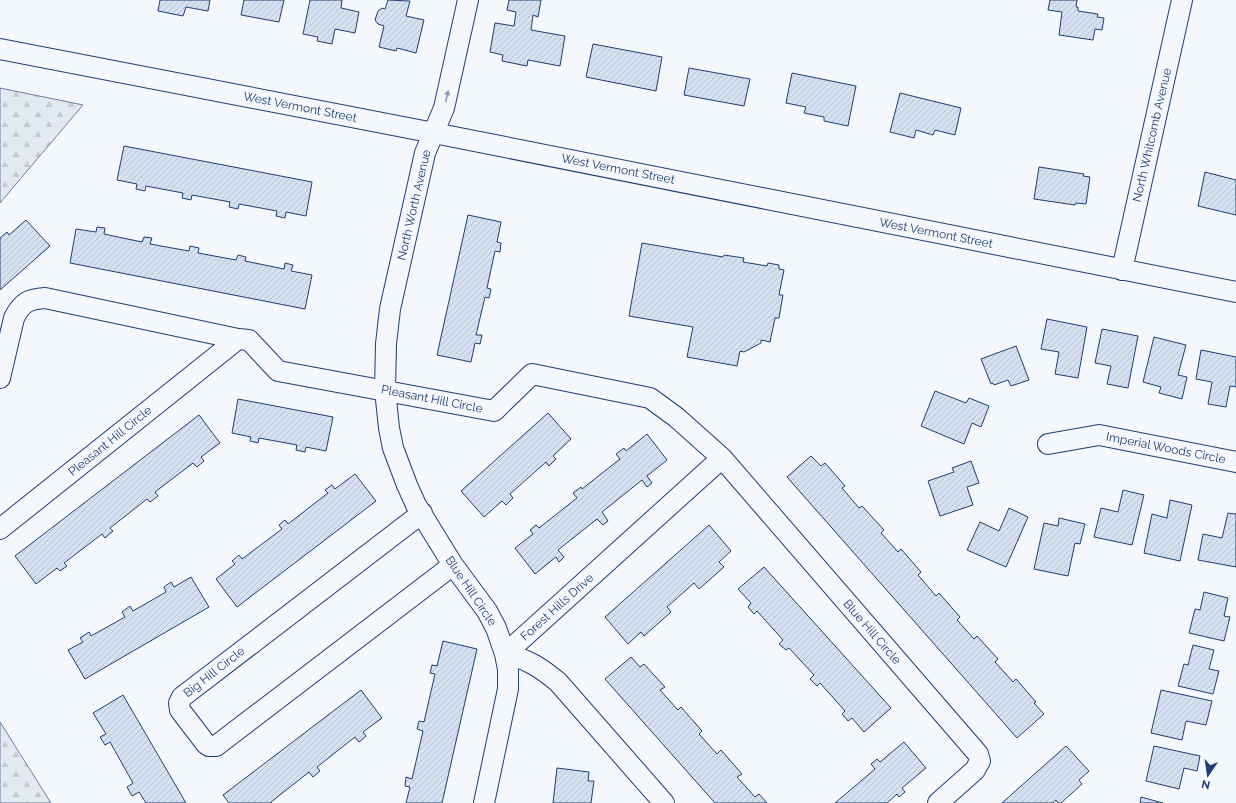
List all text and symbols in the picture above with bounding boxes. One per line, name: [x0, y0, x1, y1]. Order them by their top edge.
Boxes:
street label: North Whitcomb Avenue: [1130, 67, 1174, 203]
street label: West Vermont Street: [242, 89, 358, 125]
one-way arrow: [444, 90, 450, 102]
street label: North Worth Avenue: [394, 148, 434, 262]
street label: West Vermont Street: [560, 151, 676, 187]
street label: West Vermont Street: [878, 215, 994, 251]
street label: Pleasant Hill Circle: [380, 382, 484, 416]
street label: Pleasant Hill Circle: [66, 403, 154, 479]
street label: Imperial Woods Circle: [1105, 430, 1227, 466]
street label: Blue Hill Circle: [443, 554, 499, 628]
street label: Forest Hills Drive: [518, 571, 596, 643]
street label: Blue Hill Circle: [840, 597, 904, 667]
street label: Big Hill Circle: [181, 644, 247, 700]
north arrow: [1188, 755, 1228, 795]
text: N: [1200, 777, 1211, 792]

